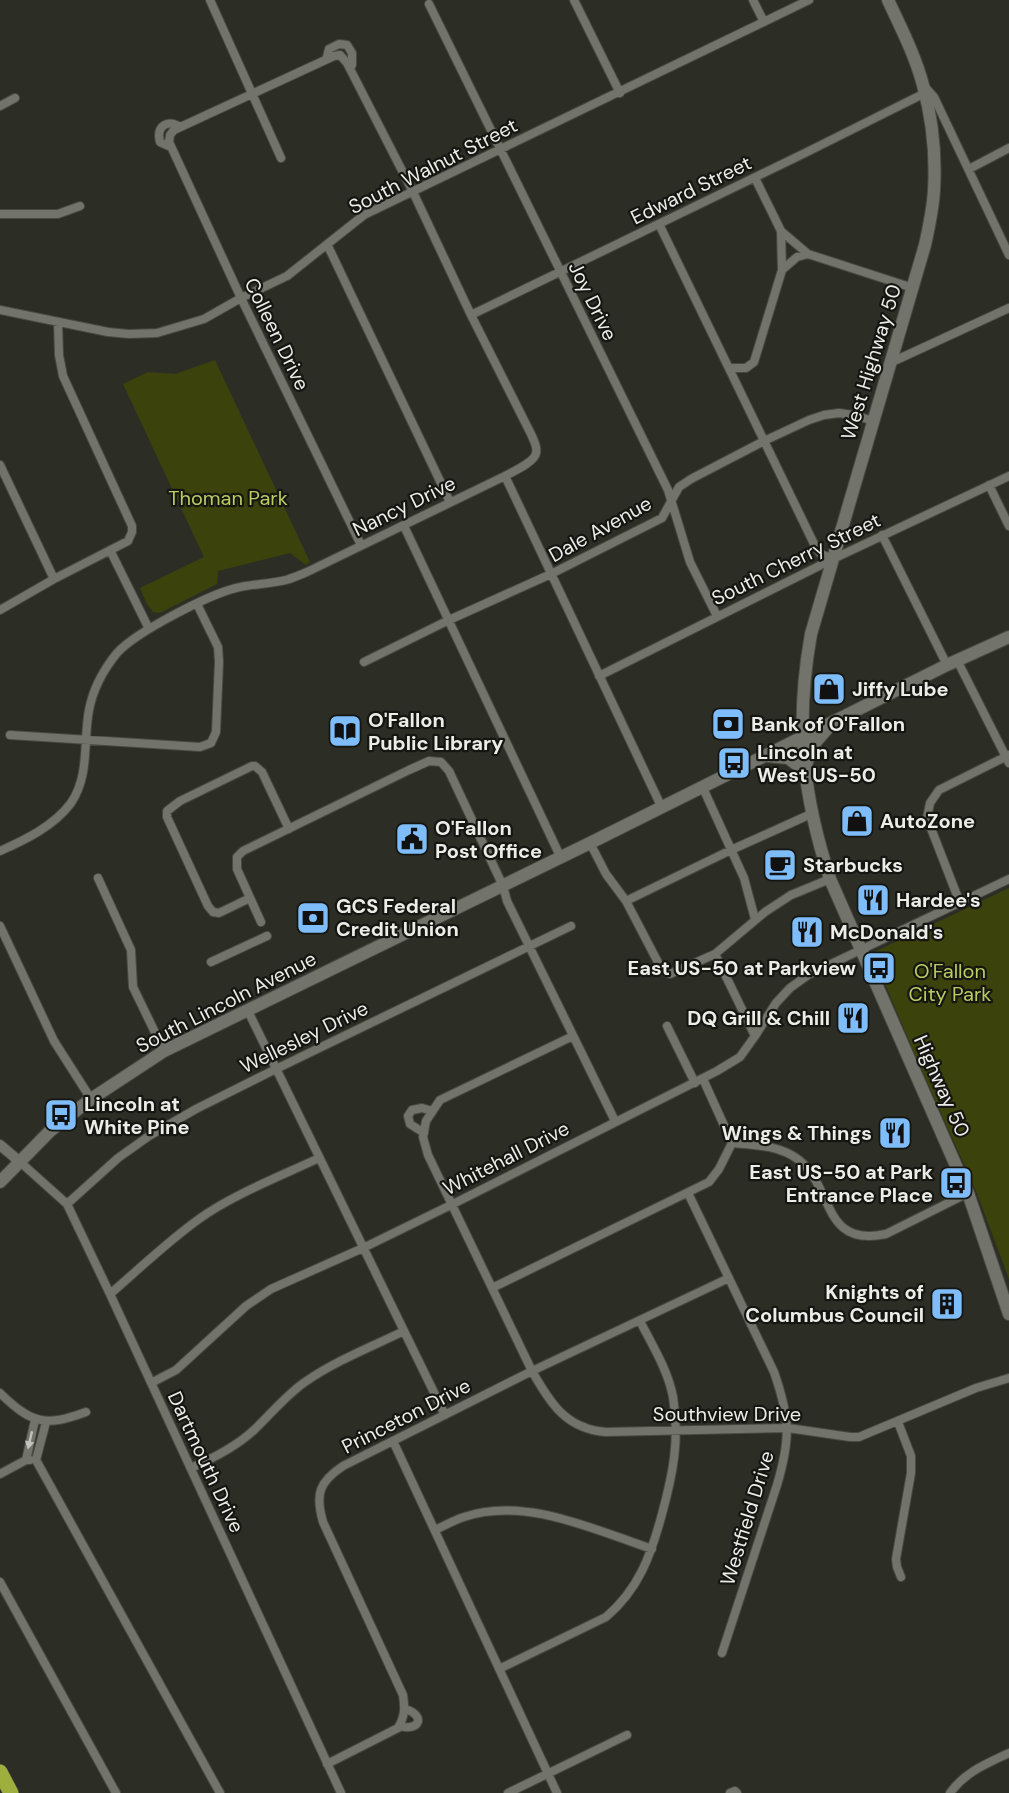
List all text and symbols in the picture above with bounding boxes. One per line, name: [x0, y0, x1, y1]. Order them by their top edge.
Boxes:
street label: South Walnut Street: [344, 112, 522, 220]
street label: Edward Street: [626, 149, 756, 230]
street label: Joy Drive: [563, 257, 623, 345]
street label: Colleen Drive: [239, 273, 315, 395]
street label: West Highway 50: [835, 281, 907, 443]
street label: Nancy Drive: [348, 470, 460, 542]
park label: Thoman Park: [168, 485, 288, 511]
street label: Dale Avenue: [544, 490, 656, 568]
street label: South Cherry Street: [707, 507, 885, 611]
shop icon: Jiffy Lube: [811, 671, 847, 707]
place label: Jiffy Lube: [852, 676, 949, 702]
bank icon: Bank of O'Fallon: [710, 706, 746, 742]
place label: O'Fallon Public Library: [368, 707, 503, 756]
place label: Bank of O'Fallon: [751, 711, 905, 737]
library icon: O'Fallon Public Library: [327, 713, 363, 749]
place label: Lincoln at West US-50: [757, 739, 876, 788]
bus stop icon: Lincoln at West US-50: [716, 745, 752, 781]
shop icon: AutoZone: [839, 803, 875, 839]
place label: AutoZone: [880, 808, 975, 834]
place label: O'Fallon Post Office: [435, 815, 542, 864]
public building icon: O'Fallon Post Office: [394, 821, 430, 857]
cafe icon: Starbucks: [762, 847, 798, 883]
place label: Starbucks: [803, 852, 903, 878]
restaurant icon: Hardee's: [855, 882, 891, 918]
place label: Hardee's: [896, 887, 981, 913]
place label: GCS Federal Credit Union: [336, 893, 459, 942]
bank icon: GCS Federal Credit Union: [295, 900, 331, 936]
restaurant icon: McDonald's: [789, 914, 825, 950]
place label: McDonald's: [830, 919, 943, 945]
street label: South Lincoln Avenue: [131, 945, 321, 1059]
bus stop icon: East US-50 at Parkview: [861, 950, 897, 986]
place label: East US-50 at Parkview: [628, 955, 857, 981]
park label: O'Fallon City Park: [909, 958, 991, 1007]
street label: Wellesley Drive: [236, 995, 372, 1079]
restaurant icon: DQ Grill & Chill: [835, 1000, 871, 1036]
place label: DQ Grill & Chill: [687, 1005, 830, 1031]
street label: Highway 50: [908, 1031, 976, 1141]
place label: Lincoln at White Pine: [84, 1091, 189, 1140]
bus stop icon: Lincoln at White Pine: [43, 1097, 79, 1133]
street label: Whitehall Drive: [438, 1115, 574, 1201]
restaurant icon: Wings & Things: [877, 1115, 913, 1151]
place label: Wings & Things: [722, 1120, 872, 1146]
place label: East US-50 at Park Entrance Place: [749, 1159, 933, 1208]
bus stop icon: East US-50 at Park Entrance Place: [938, 1165, 974, 1201]
place label: Knights of Columbus Council: [745, 1279, 924, 1328]
building icon: Knights of Columbus Council: [929, 1286, 965, 1322]
street label: Princeton Drive: [337, 1372, 475, 1460]
street label: Dartmouth Drive: [162, 1387, 250, 1537]
street label: Southview Drive: [653, 1401, 801, 1427]
one-way arrow: [25, 1430, 35, 1449]
street label: Westfield Drive: [714, 1448, 780, 1588]

